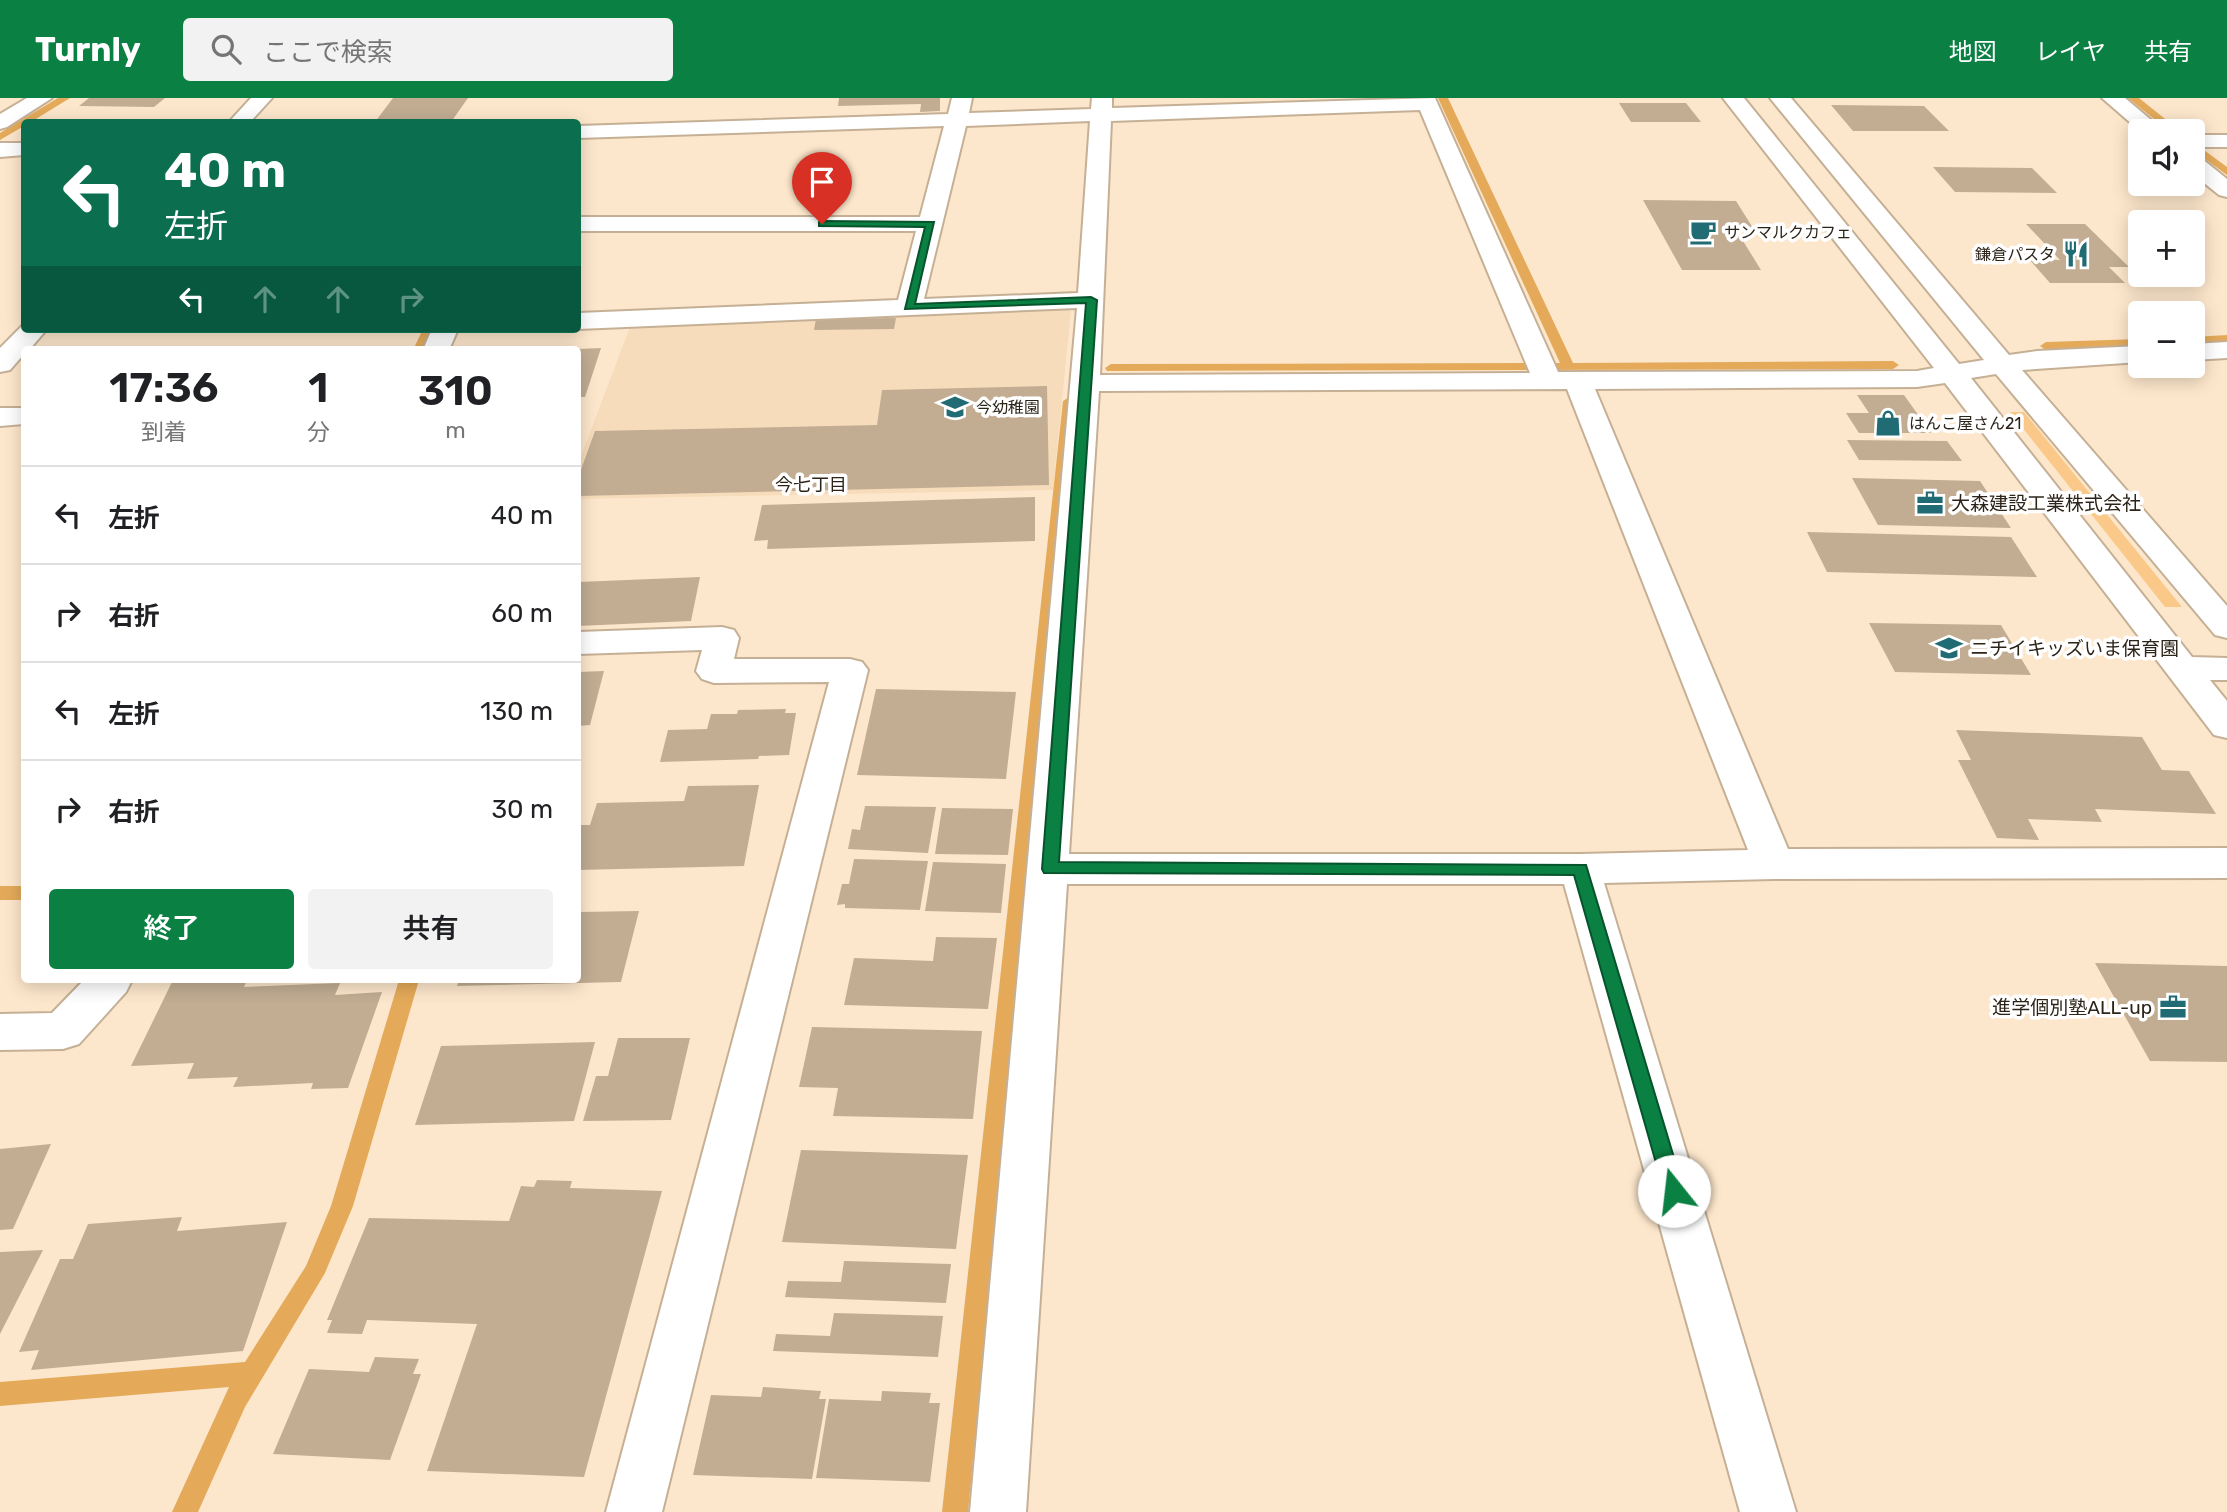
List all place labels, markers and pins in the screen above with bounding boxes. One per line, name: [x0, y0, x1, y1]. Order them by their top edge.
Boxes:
pin: [792, 152, 852, 224]
cafe icon: サンマルクカフェ: [1688, 217, 1718, 247]
place label: サンマルクカフェ: [1724, 223, 1852, 242]
restaurant icon: 鎌倉パスタ: [2061, 239, 2091, 269]
place label: 鎌倉パスタ: [1975, 245, 2055, 264]
school or university icon: 今幼稚園: [940, 392, 970, 422]
place label: 今幼稚園: [976, 398, 1040, 417]
shop icon: はんこ屋さん21: [1873, 408, 1903, 438]
place label: はんこ屋さん21: [1909, 414, 2021, 433]
office icon: 大森建設工業株式会社: [1915, 488, 1945, 518]
place label: 大森建設工業株式会社: [1951, 492, 2141, 515]
school or university icon: ニチイキッズいま保育園: [1934, 633, 1964, 663]
place label: ニチイキッズいま保育園: [1970, 637, 2179, 660]
office icon: 進学個別塾ALL-up: [2158, 992, 2188, 1022]
place label: 進学個別塾ALL-up: [1992, 996, 2152, 1019]

